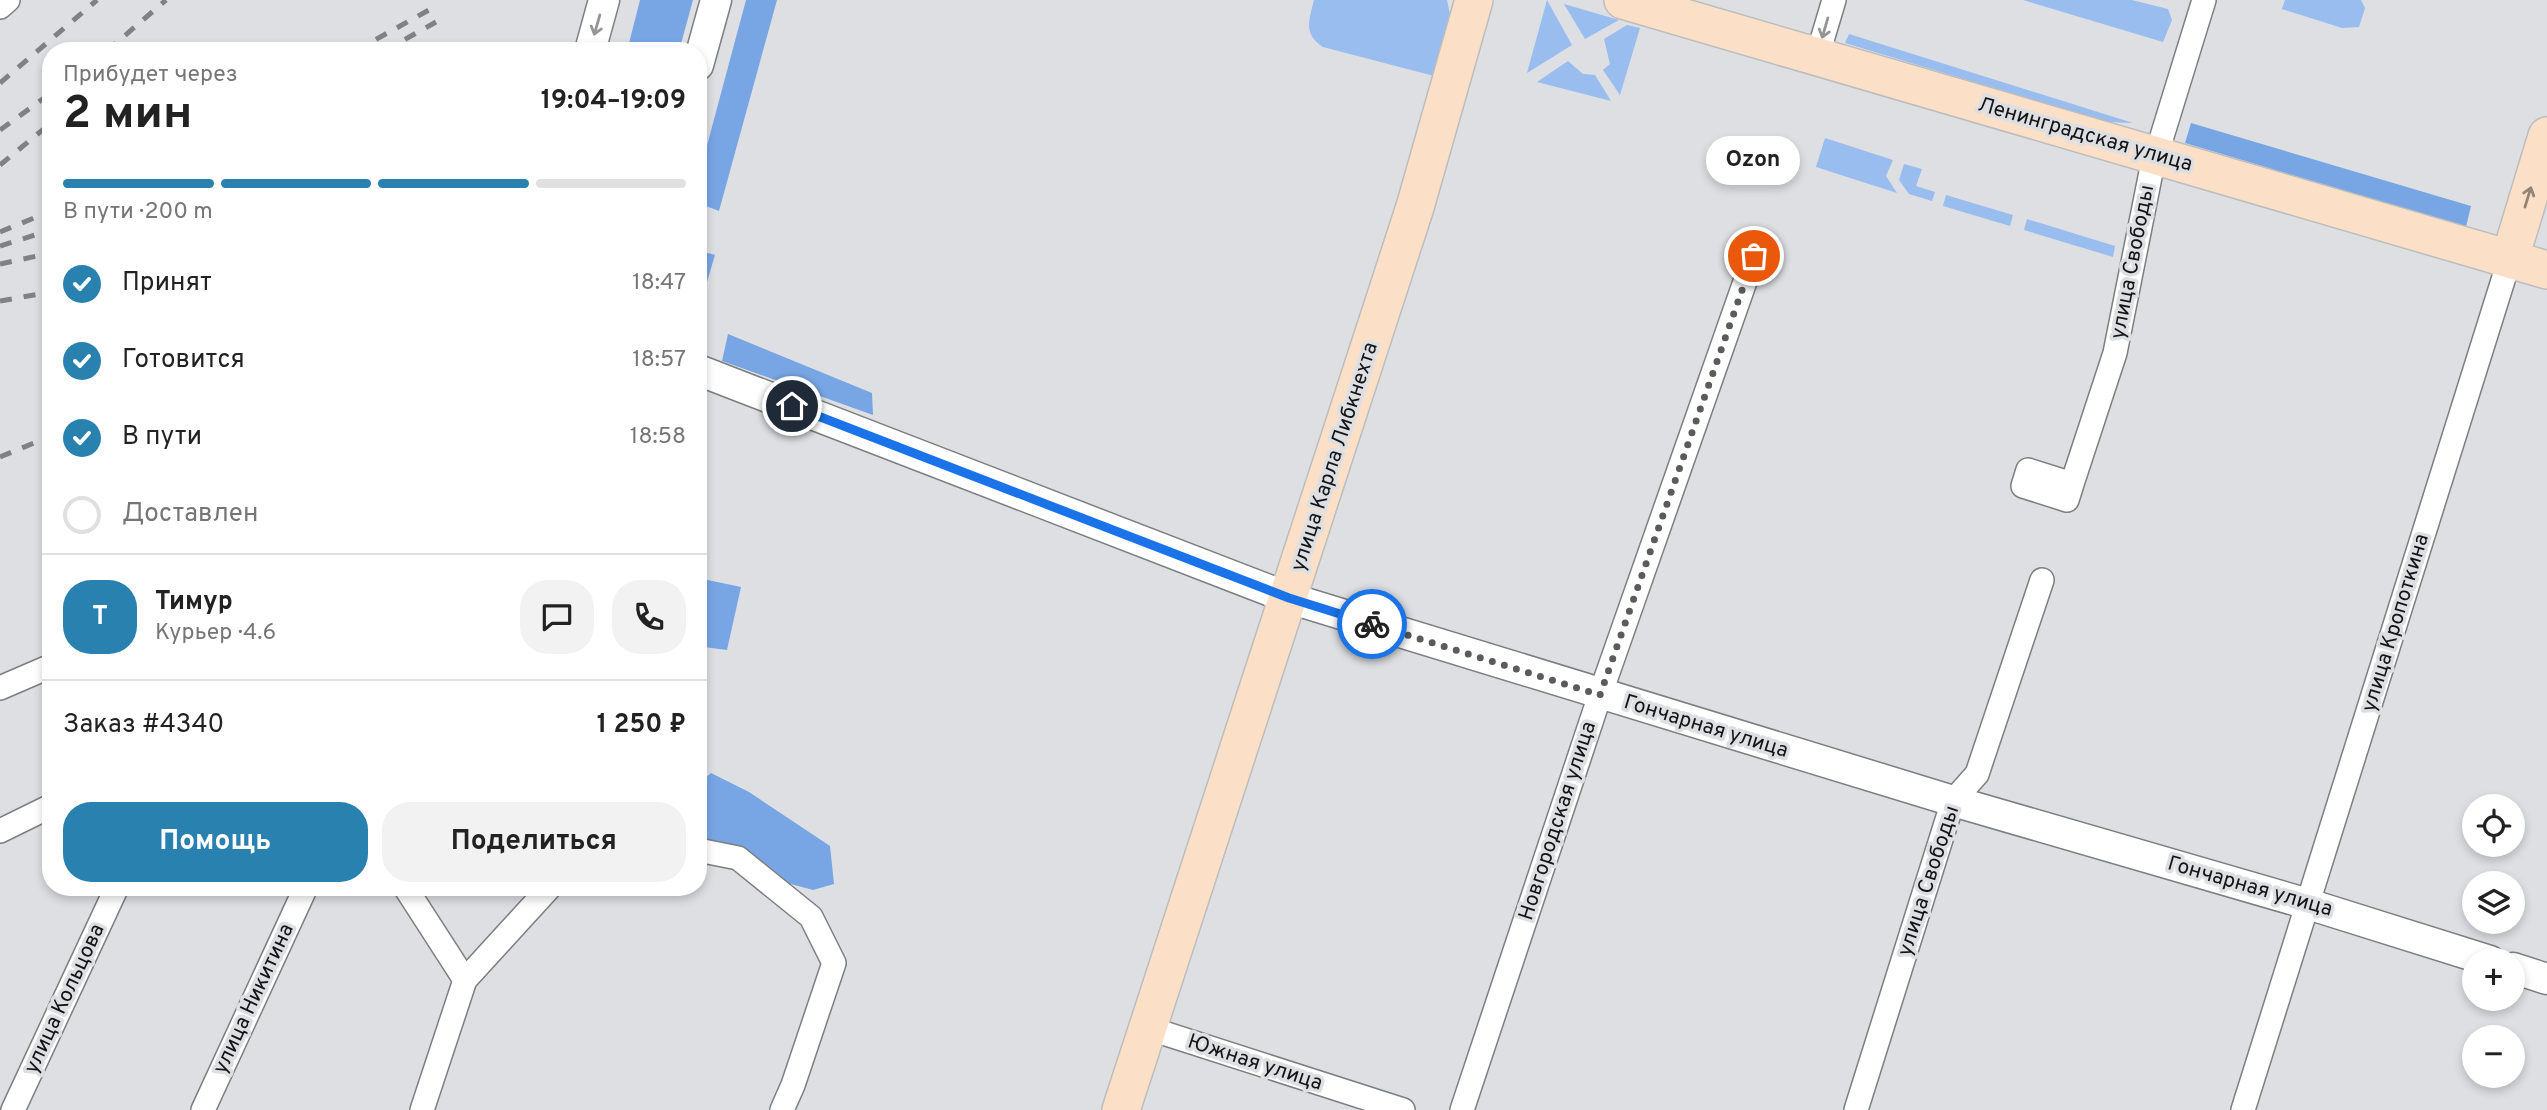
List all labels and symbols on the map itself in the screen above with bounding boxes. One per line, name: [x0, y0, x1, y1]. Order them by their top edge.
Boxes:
one-way arrow: [589, 14, 602, 36]
one-way arrow: [1818, 17, 1831, 39]
street label: Ленинградская улица: [1974, 91, 2196, 179]
callout: Ozon: [1707, 137, 1801, 186]
street label: улица Свободы: [2105, 183, 2161, 341]
one-way arrow: [2523, 186, 2536, 208]
pin: [1724, 226, 1784, 286]
street label: улица Карла Либкнехта: [1285, 339, 1385, 575]
pin: [762, 376, 822, 436]
street label: улица Кропоткина: [2356, 531, 2436, 715]
courier: [1337, 589, 1407, 659]
street label: Гончарная улица: [1621, 689, 1791, 765]
street label: Новгородская улица: [1513, 718, 1603, 924]
street label: улица Свободы: [1892, 802, 1966, 960]
street label: Гончарная улица: [2164, 851, 2336, 923]
street label: улица Кольцова: [18, 920, 112, 1078]
street label: улица Никитина: [207, 920, 301, 1078]
street label: Южная улица: [1184, 1028, 1326, 1098]

